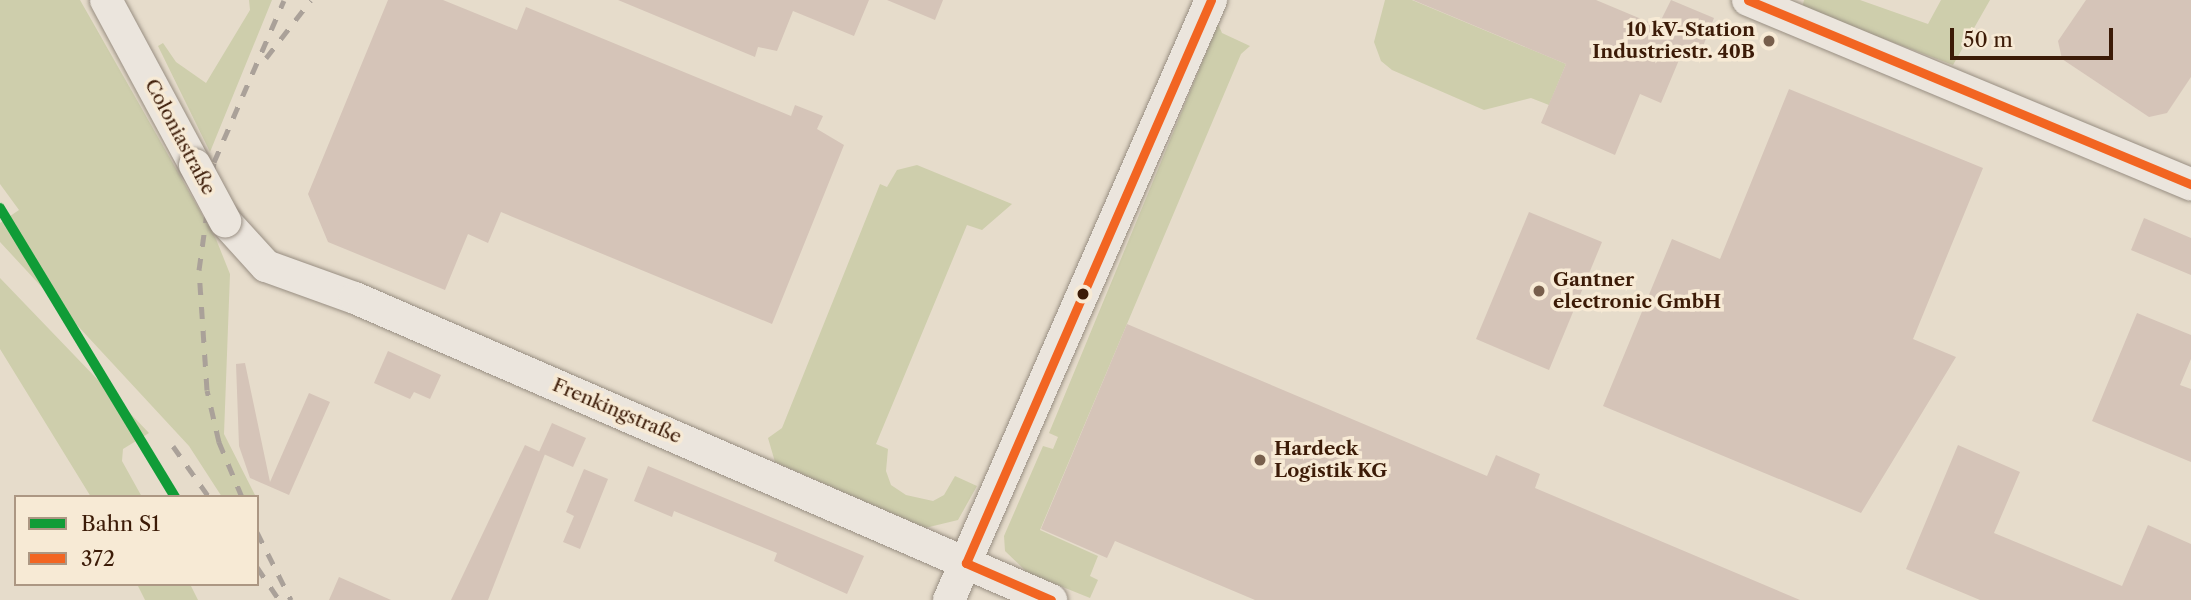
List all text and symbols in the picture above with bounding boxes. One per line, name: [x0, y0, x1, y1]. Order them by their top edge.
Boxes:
scale bar: [1953, 14, 2116, 58]
place label: 10 kV-Station Industriestr. 40B: [1592, 19, 1755, 63]
text: 50 m: [1963, 27, 2013, 52]
marker: 10 kV-Station Industriestr. 40B: [1761, 33, 1777, 49]
street label: Coloniastraße: [140, 75, 220, 199]
place label: Gantner electronic GmbH: [1553, 269, 1721, 313]
marker: Gantner electronic GmbH: [1531, 283, 1547, 299]
unlabelled marker: [1076, 287, 1090, 301]
street label: Frenkingstraße: [549, 374, 685, 448]
place label: Hardeck Logistik KG: [1274, 438, 1388, 482]
marker: Hardeck Logistik KG: [1252, 452, 1268, 468]
legend: [14, 495, 259, 586]
text: Bahn S1: [81, 511, 160, 536]
text: 372: [81, 546, 115, 571]

